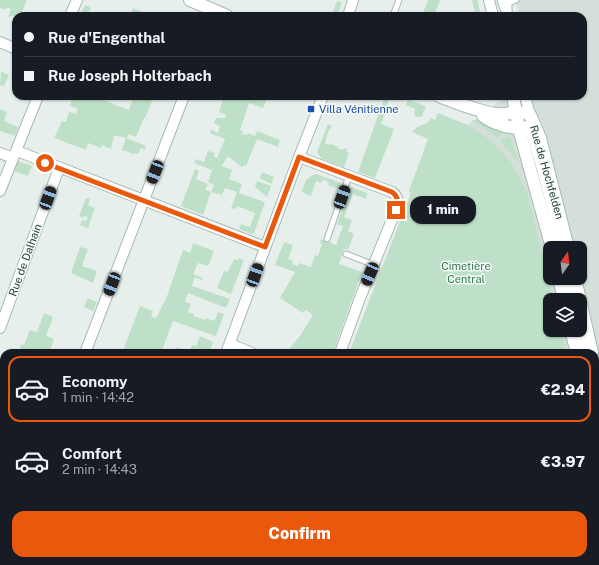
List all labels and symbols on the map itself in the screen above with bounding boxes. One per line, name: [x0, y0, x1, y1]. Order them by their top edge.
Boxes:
place label: Villa Vénitienne: [319, 103, 399, 115]
marker: Villa Vénitienne: [306, 104, 316, 114]
street label: Rue de Hochfelden: [528, 124, 566, 220]
route start: [36, 154, 54, 172]
car: [145, 159, 165, 185]
car: [332, 184, 352, 210]
car: [38, 185, 58, 211]
callout: 1 min: [410, 196, 476, 224]
route end: [387, 201, 405, 219]
street label: Rue de Dalhain: [6, 222, 44, 298]
north arrow: [543, 241, 587, 285]
park label: Cimetière Central: [441, 260, 491, 285]
car: [360, 261, 380, 287]
car: [245, 262, 265, 288]
car: [102, 271, 122, 297]

